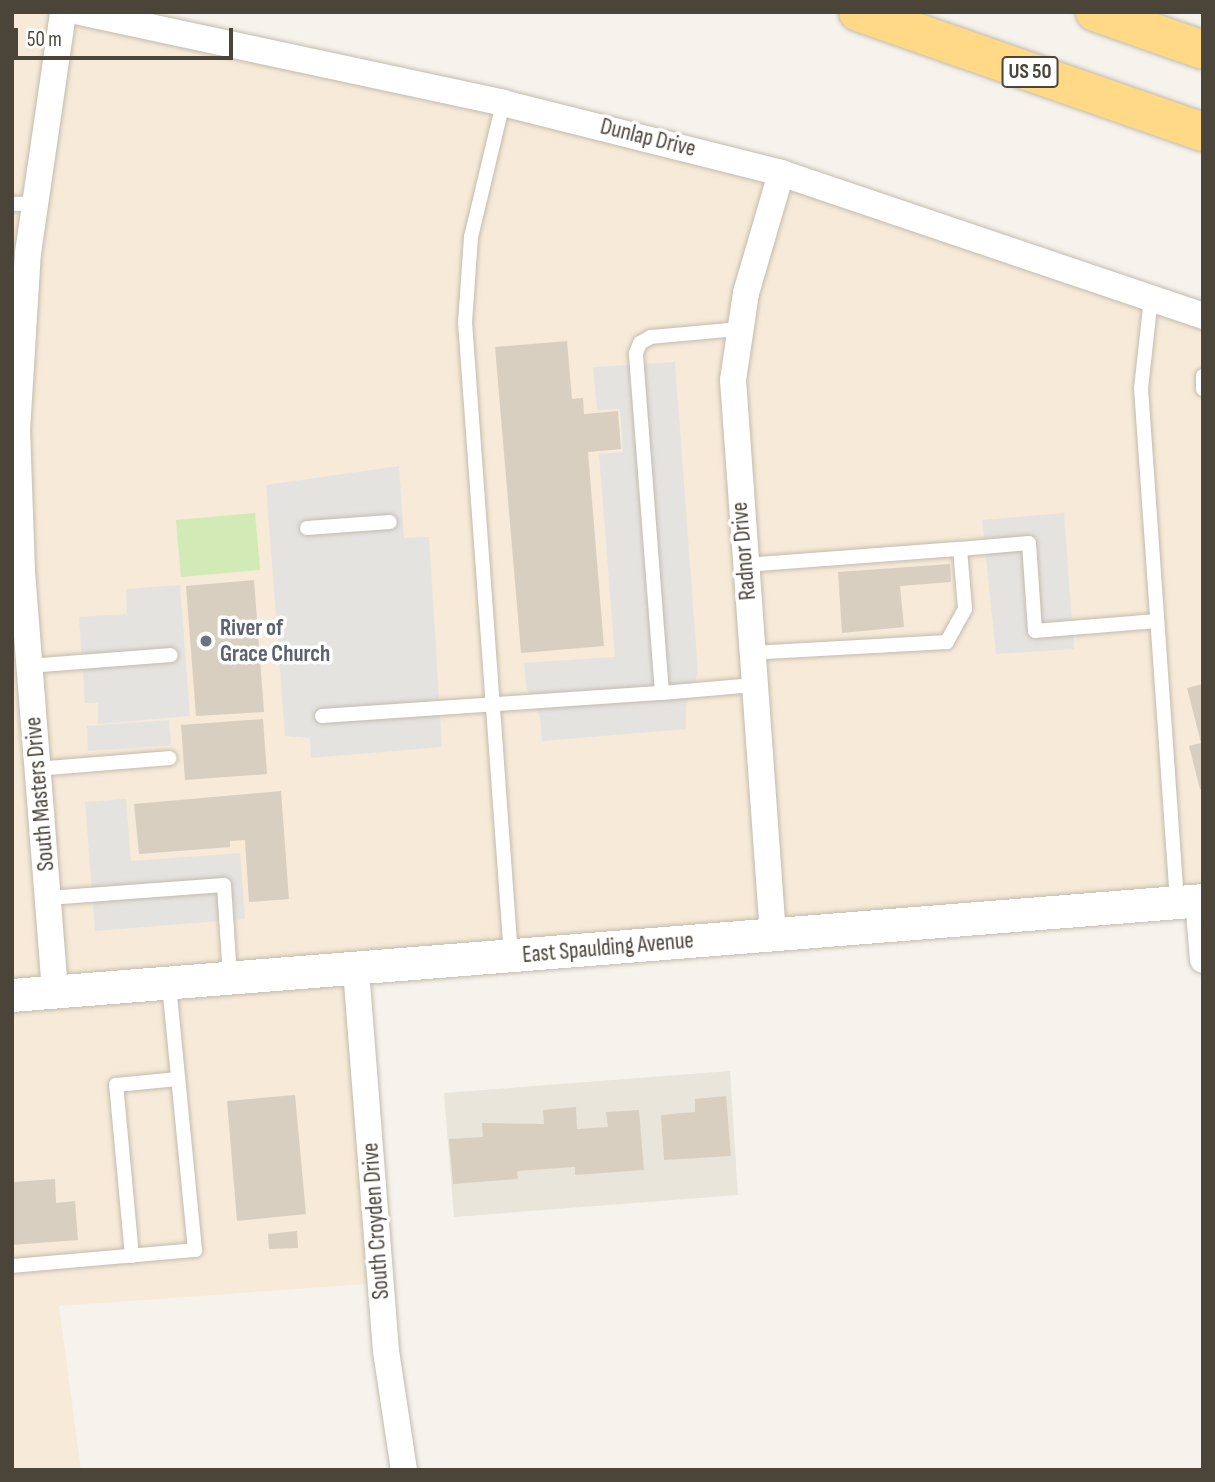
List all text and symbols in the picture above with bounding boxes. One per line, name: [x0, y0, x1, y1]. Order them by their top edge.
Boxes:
scale bar: [18, 14, 236, 58]
text: 50 m: [27, 27, 62, 52]
road number: US 50: [1000, 55, 1060, 90]
street label: Dunlap Drive: [597, 113, 699, 163]
street label: Radnor Drive: [726, 501, 762, 601]
place label: River of Grace Church: [220, 614, 330, 668]
marker: River of Grace Church: [198, 633, 214, 649]
street label: South Masters Drive: [20, 716, 60, 872]
street label: East Spaulding Avenue: [521, 927, 695, 969]
street label: South Croyden Drive: [357, 1142, 395, 1300]

